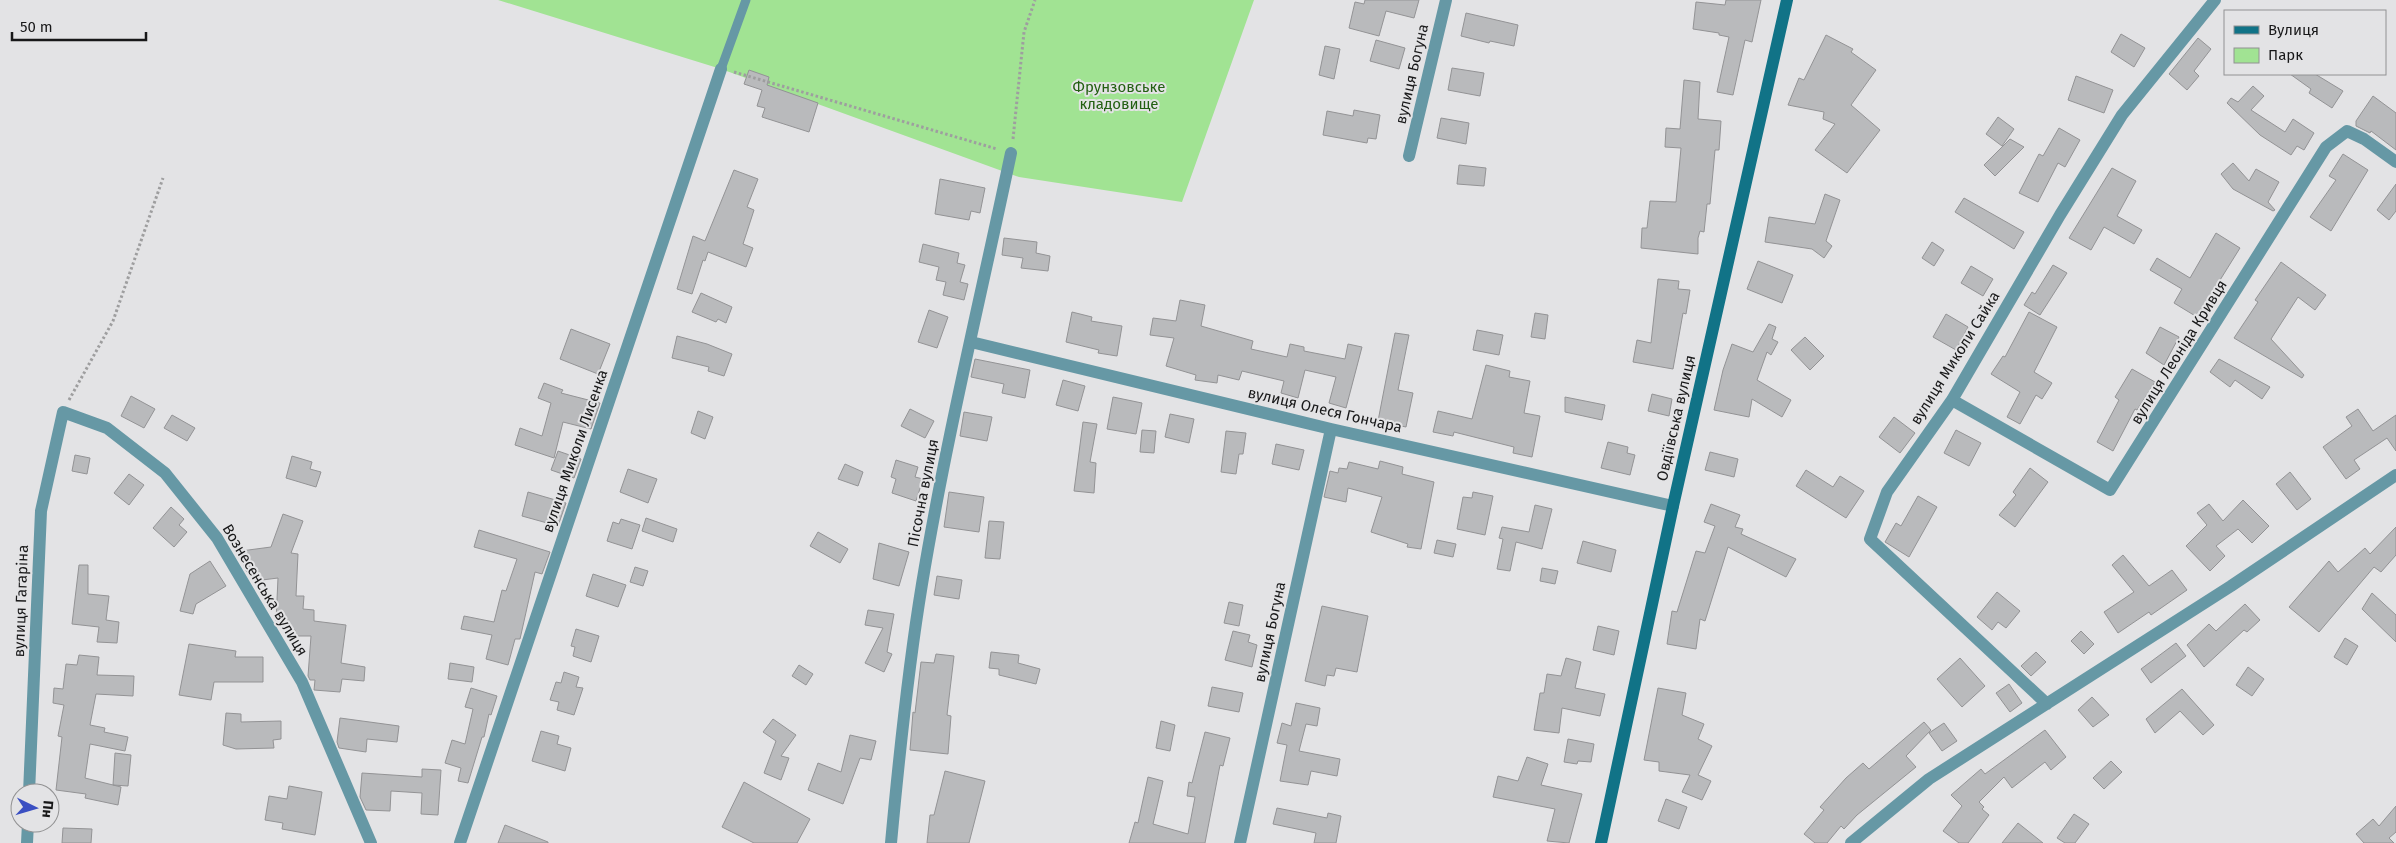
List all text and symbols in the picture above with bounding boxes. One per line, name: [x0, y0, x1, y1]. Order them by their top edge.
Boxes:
scale bar: [12, 10, 146, 42]
legend: [2224, 10, 2386, 75]
text: 50 m: [20, 18, 53, 36]
text: Вулиця: [2268, 21, 2319, 39]
street label: вулиця Богуна: [1392, 22, 1432, 126]
text: Парк: [2268, 46, 2303, 64]
park label: Фрунзовське кладовище: [1073, 78, 1165, 113]
street label: вулиця Леоніда Кривця: [2127, 276, 2231, 428]
street label: вулиця Миколи Сайка: [1907, 288, 2003, 428]
street label: Овдіївська вулиця: [1653, 353, 1699, 483]
street label: вулиця Миколи Лисенка: [539, 367, 611, 535]
street label: вулиця Олеся Гончара: [1246, 383, 1404, 437]
street label: Пісочна вулиця: [904, 438, 942, 548]
street label: Вознесенська вулиця: [218, 521, 312, 659]
street label: вулиця Гагаріна: [10, 544, 32, 658]
street label: вулиця Богуна: [1251, 580, 1289, 684]
north arrow: [10, 783, 60, 833]
text: Пн: [38, 800, 57, 819]

